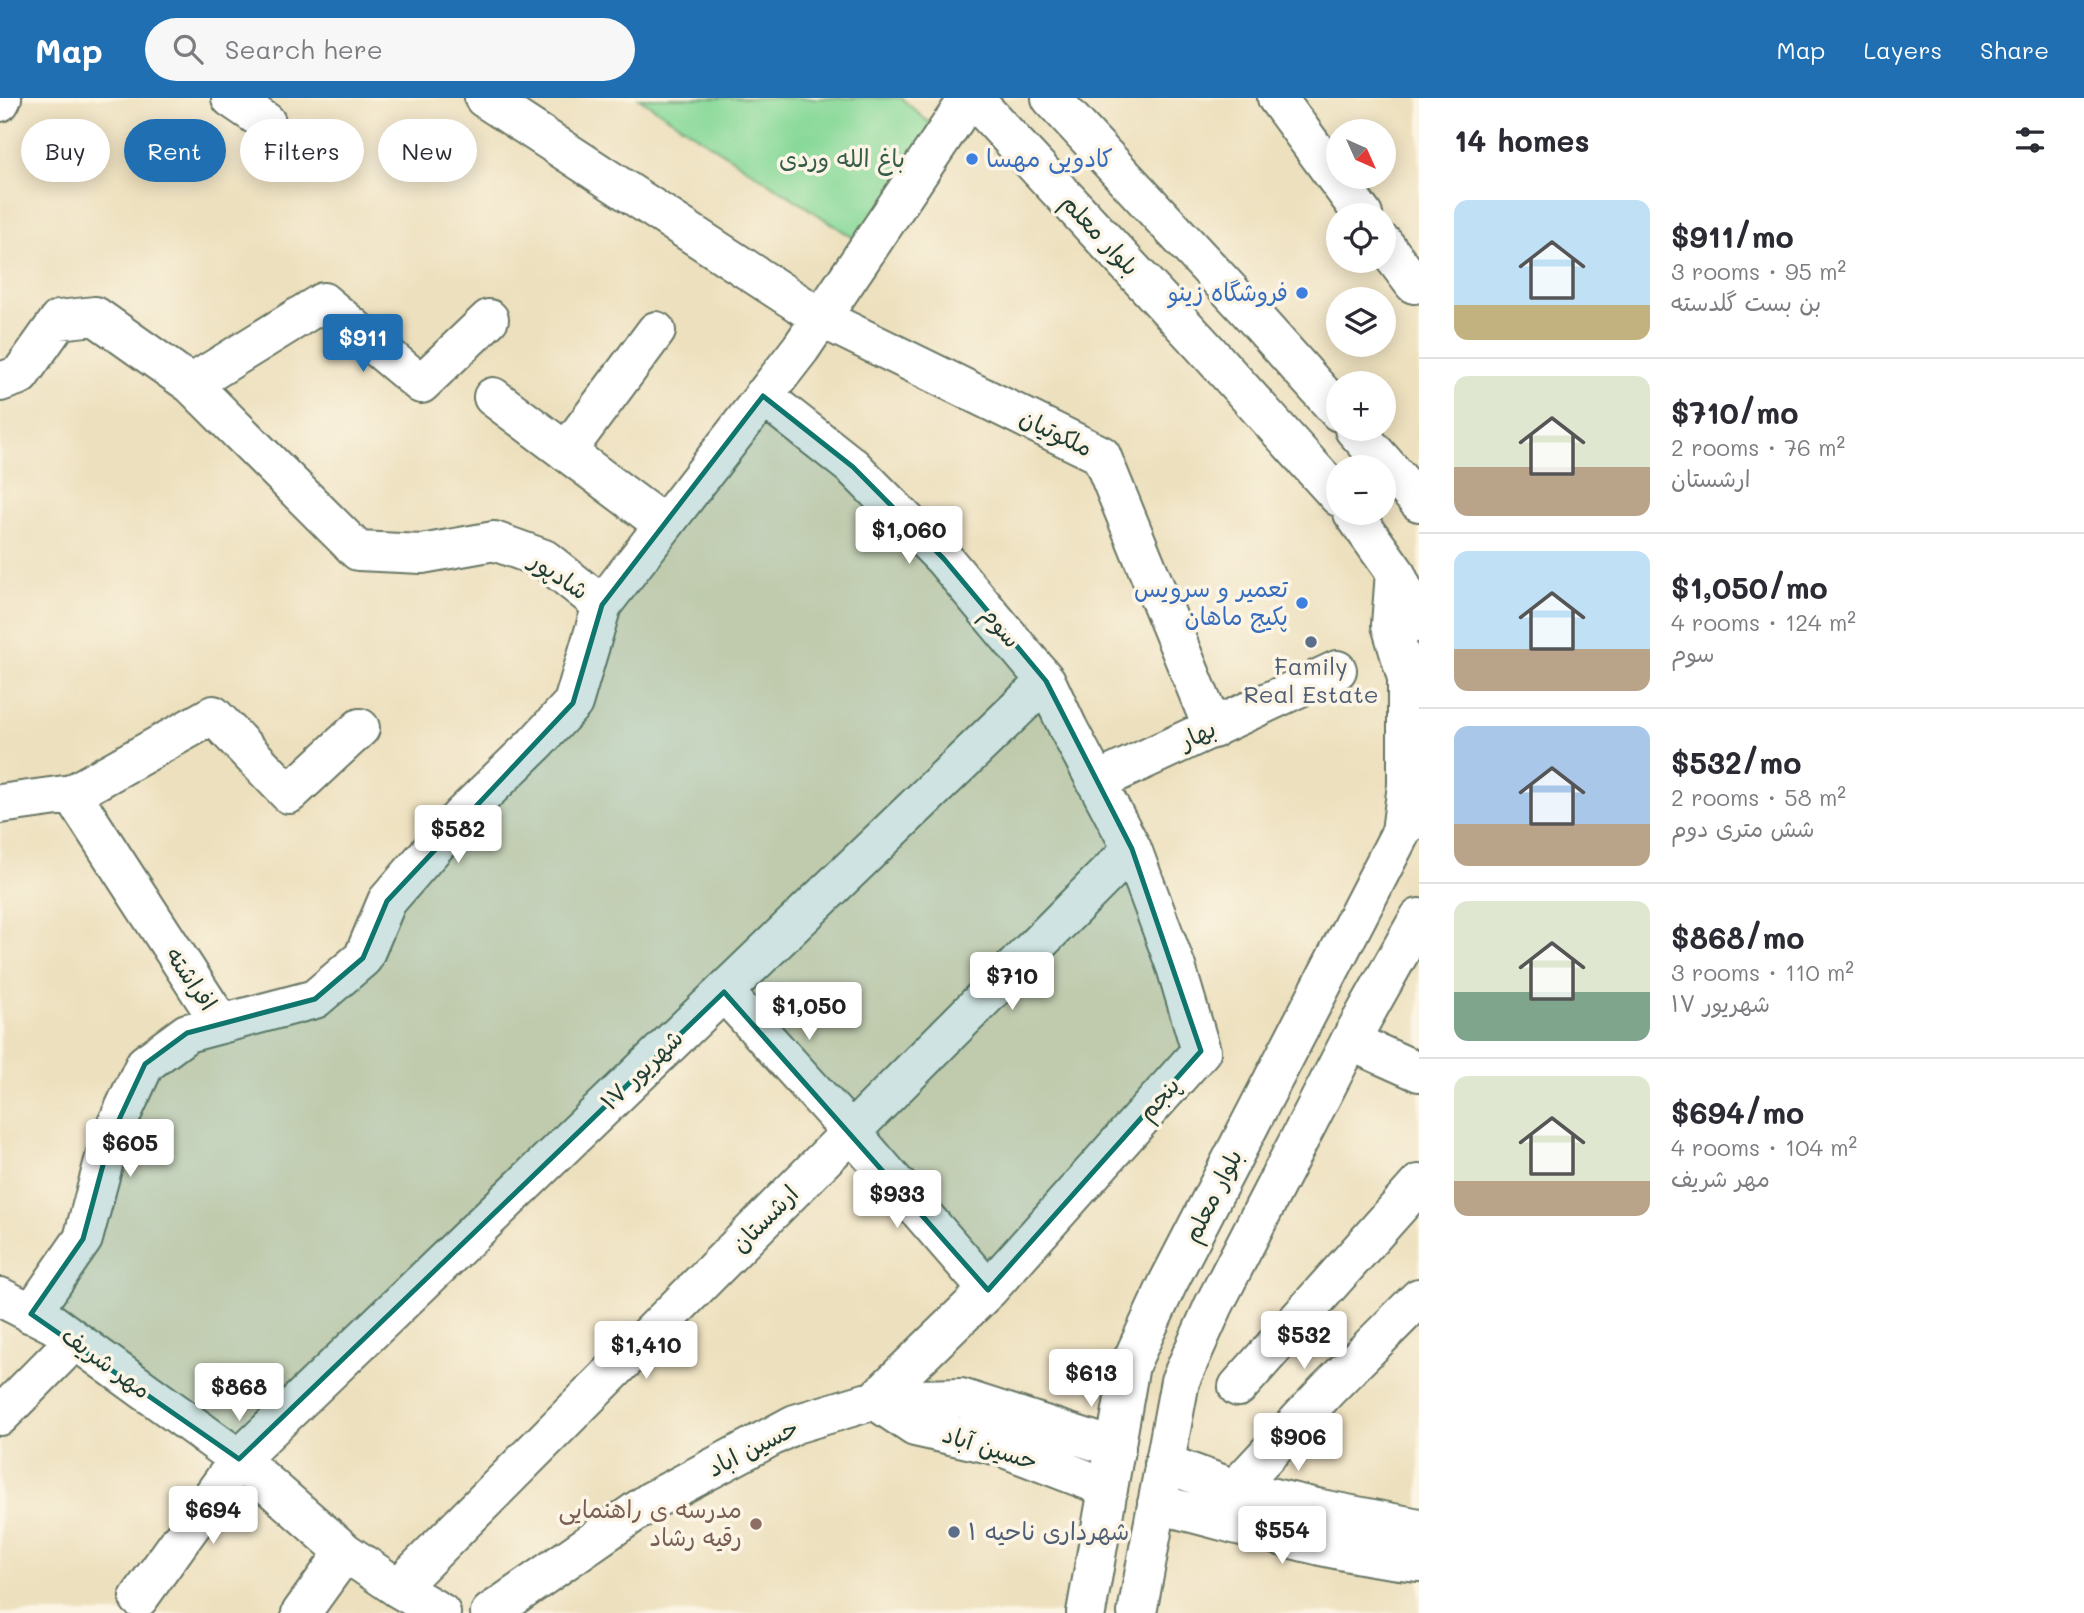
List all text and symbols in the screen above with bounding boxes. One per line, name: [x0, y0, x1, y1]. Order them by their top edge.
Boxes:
search box: [145, 18, 635, 81]
text: Map: [35, 28, 103, 71]
icon: search: [169, 30, 207, 68]
text: Search here: [225, 32, 383, 66]
text: Map: [1777, 34, 1825, 65]
text: Layers: [1863, 34, 1942, 65]
text: Share: [1980, 34, 2049, 65]
chip: Buy: [21, 119, 110, 182]
chip: Rent: [124, 119, 226, 182]
chip: Filters: [240, 119, 364, 182]
chip: New: [378, 119, 477, 182]
north arrow: [1326, 119, 1396, 189]
map controls: [1326, 119, 1396, 525]
text: 14 homes: [1454, 120, 1590, 160]
icon: filters: [2011, 121, 2049, 159]
park label: باغ الله وردی: [779, 142, 905, 176]
place label: کادویی مهسا: [986, 142, 1113, 174]
marker: کادویی مهسا: [964, 151, 980, 167]
street label: بلوار معلم: [1052, 187, 1147, 284]
button: locate: [1326, 203, 1396, 273]
text: $911/mo: [1671, 216, 1794, 256]
icon: home: [1510, 228, 1594, 312]
text: 3 rooms · 95 m²: [1671, 256, 1846, 286]
place label: فروشگاه زینو: [1167, 276, 1288, 309]
marker: فروشگاه زینو: [1294, 285, 1310, 301]
button: layers: [1326, 287, 1396, 357]
text: بن بست گلدسته: [1671, 287, 1821, 317]
pin: $911: [322, 314, 404, 374]
text: $911: [339, 322, 387, 352]
button: +: [1326, 371, 1396, 441]
text: $710/mo: [1671, 392, 1798, 432]
street label: ملکوتیان: [1015, 401, 1098, 463]
icon: home: [1510, 404, 1594, 488]
text: 2 rooms · 76 m²: [1671, 432, 1845, 462]
button: −: [1326, 455, 1396, 525]
text: ارشستان: [1671, 463, 1750, 493]
pin: $1,060: [852, 506, 966, 566]
text: $1,060: [872, 514, 946, 544]
street label: شادپور: [522, 543, 595, 606]
text: $1,050/mo: [1671, 567, 1828, 607]
place label: تعمیر و سرویس پکیج ماهان: [1134, 572, 1289, 633]
icon: home: [1510, 579, 1594, 663]
marker: تعمیر و سرویس پکیج ماهان: [1294, 595, 1310, 611]
street label: سوم: [973, 599, 1029, 656]
text: 4 rooms · 124 m²: [1671, 607, 1856, 637]
marker: Family Real Estate: [1303, 634, 1319, 650]
text: سوم: [1671, 638, 1715, 668]
place label: Family Real Estate: [1243, 650, 1379, 709]
street label: بهار: [1172, 712, 1220, 756]
text: $532/mo: [1671, 742, 1801, 782]
icon: home: [1510, 754, 1594, 838]
text: 2 rooms · 58 m²: [1671, 782, 1846, 812]
pin: $582: [417, 806, 499, 865]
text: $582: [431, 813, 485, 843]
text: شش متری دوم: [1671, 813, 1815, 843]
text: $868/mo: [1671, 917, 1804, 957]
icon: home: [1510, 929, 1594, 1013]
street label: افراشته: [160, 940, 225, 1016]
pin: $710: [971, 953, 1053, 1012]
text: 3 rooms · 110 m²: [1671, 957, 1854, 987]
text: $710: [986, 960, 1038, 990]
pin: $1,050: [752, 982, 866, 1042]
text: ۱۷ شهریور: [1671, 988, 1770, 1018]
text: $1,050: [772, 990, 846, 1020]
street label: ۱۷ شهریور: [593, 1022, 689, 1116]
street label: پنجم: [1130, 1070, 1189, 1129]
text: $694/mo: [1671, 1092, 1804, 1132]
icon: home: [1510, 1104, 1594, 1188]
pin: $605: [89, 1119, 171, 1179]
text: $605: [102, 1127, 158, 1157]
text: 4 rooms · 104 m²: [1671, 1132, 1857, 1162]
street label: بلوار معلم: [1175, 1143, 1252, 1249]
text: مهر شریف: [1671, 1163, 1770, 1193]
pin: $933: [856, 1170, 938, 1230]
street label: ارشستان: [724, 1178, 804, 1258]
text: $933: [869, 1178, 925, 1208]
pin: $532: [1263, 1312, 1345, 1371]
street label: مهر شریف: [56, 1319, 158, 1405]
text: $532: [1277, 1319, 1331, 1349]
pin: $1,410: [589, 1322, 703, 1381]
text: $1,410: [610, 1329, 682, 1359]
pin: $613: [1050, 1350, 1132, 1409]
text: $613: [1065, 1357, 1117, 1387]
pin: $868: [198, 1364, 280, 1423]
text: $868: [211, 1371, 267, 1401]
street label: حسین اباد: [702, 1411, 803, 1483]
pin: $906: [1257, 1414, 1339, 1473]
street label: حسین آباد: [939, 1417, 1042, 1476]
text: $906: [1270, 1421, 1326, 1451]
pin: $694: [172, 1486, 254, 1546]
place label: مدرسه ی راهنمایی رقیه رشاد: [558, 1493, 742, 1552]
text: $694: [185, 1494, 241, 1524]
pin: $554: [1241, 1506, 1323, 1566]
text: $554: [1254, 1514, 1310, 1544]
place label: شهرداری ناحیه ۱: [968, 1515, 1129, 1546]
marker: مدرسه ی راهنمایی رقیه رشاد: [748, 1516, 764, 1532]
marker: شهرداری ناحیه ۱: [946, 1524, 962, 1540]

